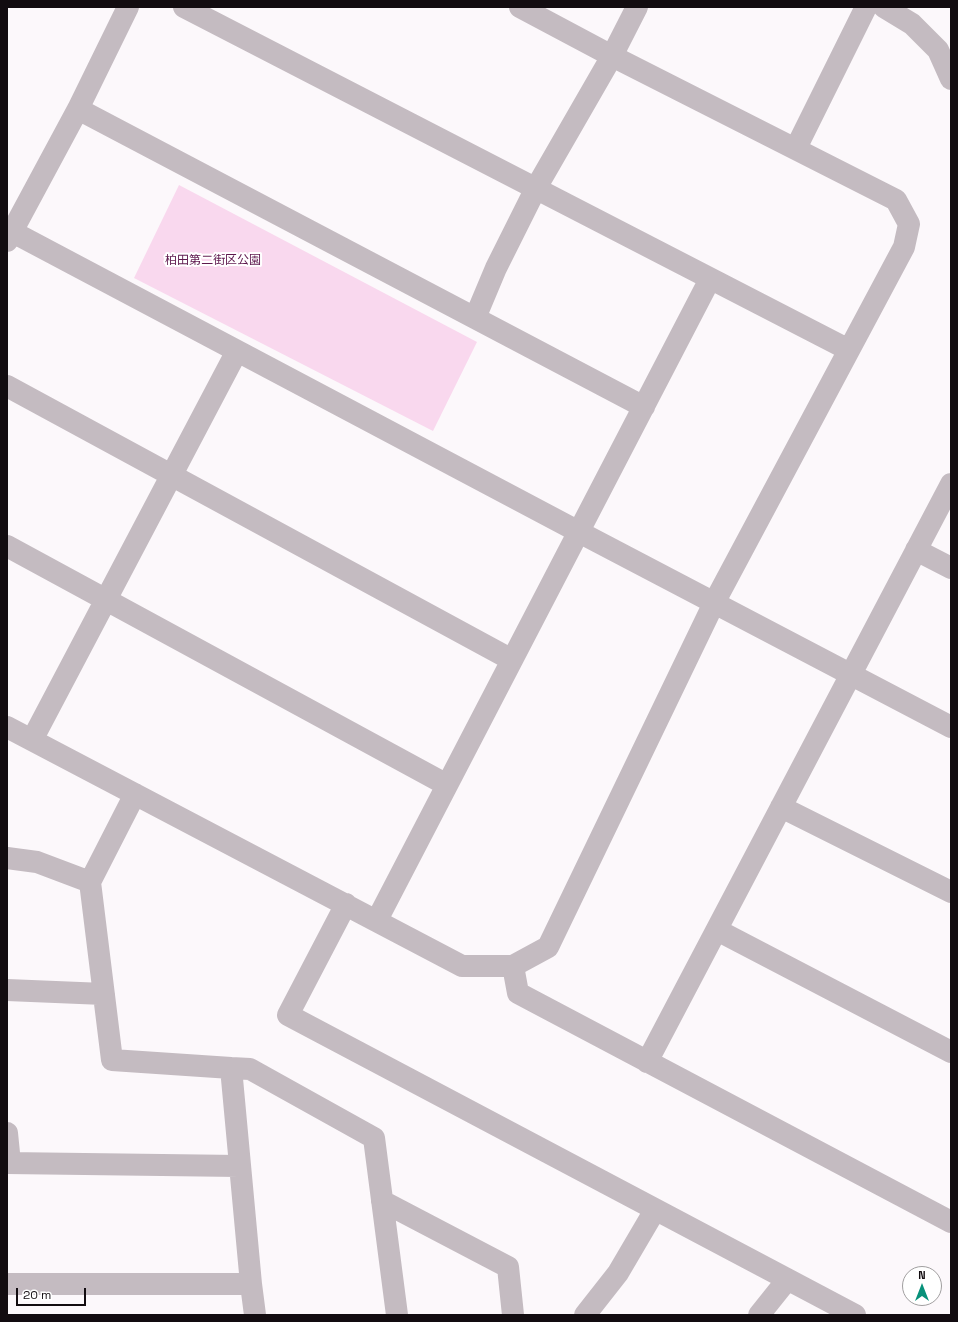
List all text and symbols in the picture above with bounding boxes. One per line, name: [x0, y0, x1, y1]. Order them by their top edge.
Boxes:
park label: 柏田第二街区公園: [165, 254, 261, 268]
north arrow: [902, 1266, 942, 1306]
text: N: [918, 1268, 926, 1282]
scale bar: [18, 1280, 88, 1306]
text: 20 m: [23, 1287, 51, 1303]

